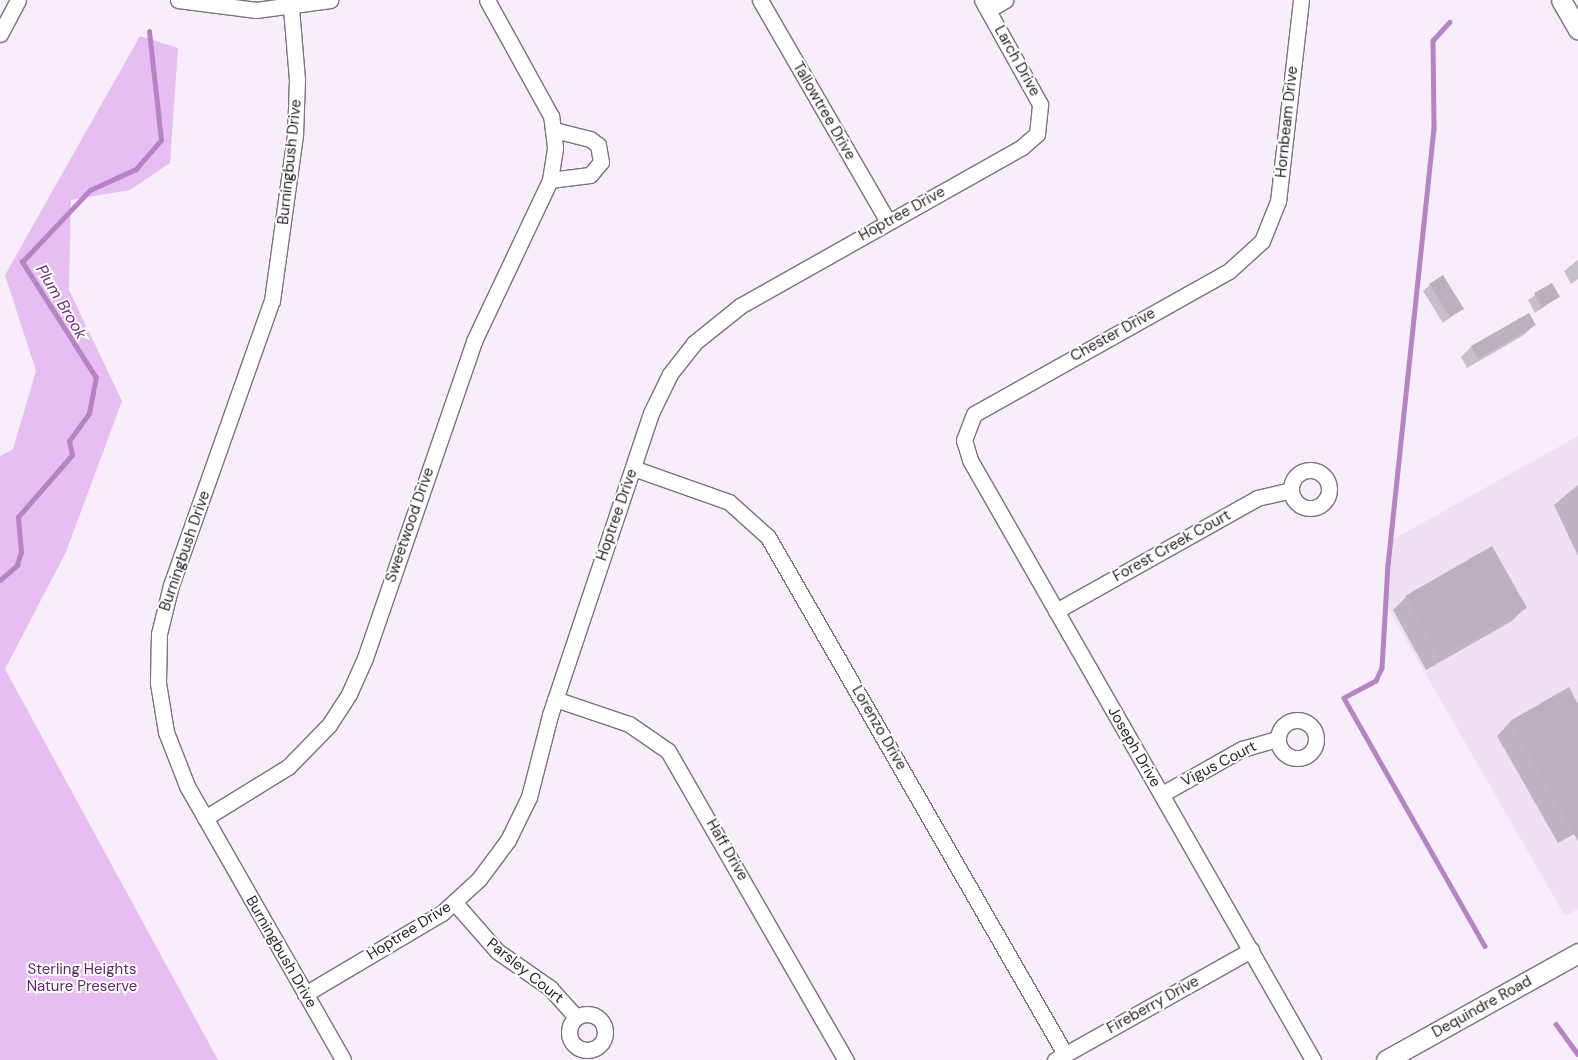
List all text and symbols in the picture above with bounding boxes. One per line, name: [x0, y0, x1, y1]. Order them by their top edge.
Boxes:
street label: Larch Drive: [990, 23, 1044, 99]
street label: Tallowtree Drive: [789, 59, 859, 163]
street label: Hornbeam Drive: [1272, 65, 1302, 179]
street label: Burningbush Drive: [274, 98, 306, 226]
street label: Hoptree Drive: [856, 183, 948, 245]
water label: Plum Brook: [31, 261, 91, 343]
street label: Chester Drive: [1067, 304, 1159, 366]
street label: Sweetwood Drive: [382, 465, 438, 585]
street label: Hoptree Drive: [593, 467, 641, 563]
street label: Burningbush Drive: [156, 488, 214, 614]
street label: Forest Creek Court: [1110, 506, 1234, 586]
street label: Lorenzo Drive: [848, 683, 910, 773]
street label: Joseph Drive: [1104, 704, 1164, 790]
street label: Vigus Court: [1178, 737, 1260, 791]
street label: Haff Drive: [702, 816, 752, 884]
street label: Burningbush Drive: [242, 893, 320, 1011]
street label: Hoptree Drive: [364, 898, 454, 964]
street label: Parsley Court: [483, 935, 567, 1007]
park label: Sterling Heights Nature Preserve: [27, 960, 137, 995]
street label: Fireberry Drive: [1104, 972, 1202, 1038]
street label: Dequindre Road: [1429, 972, 1535, 1042]

